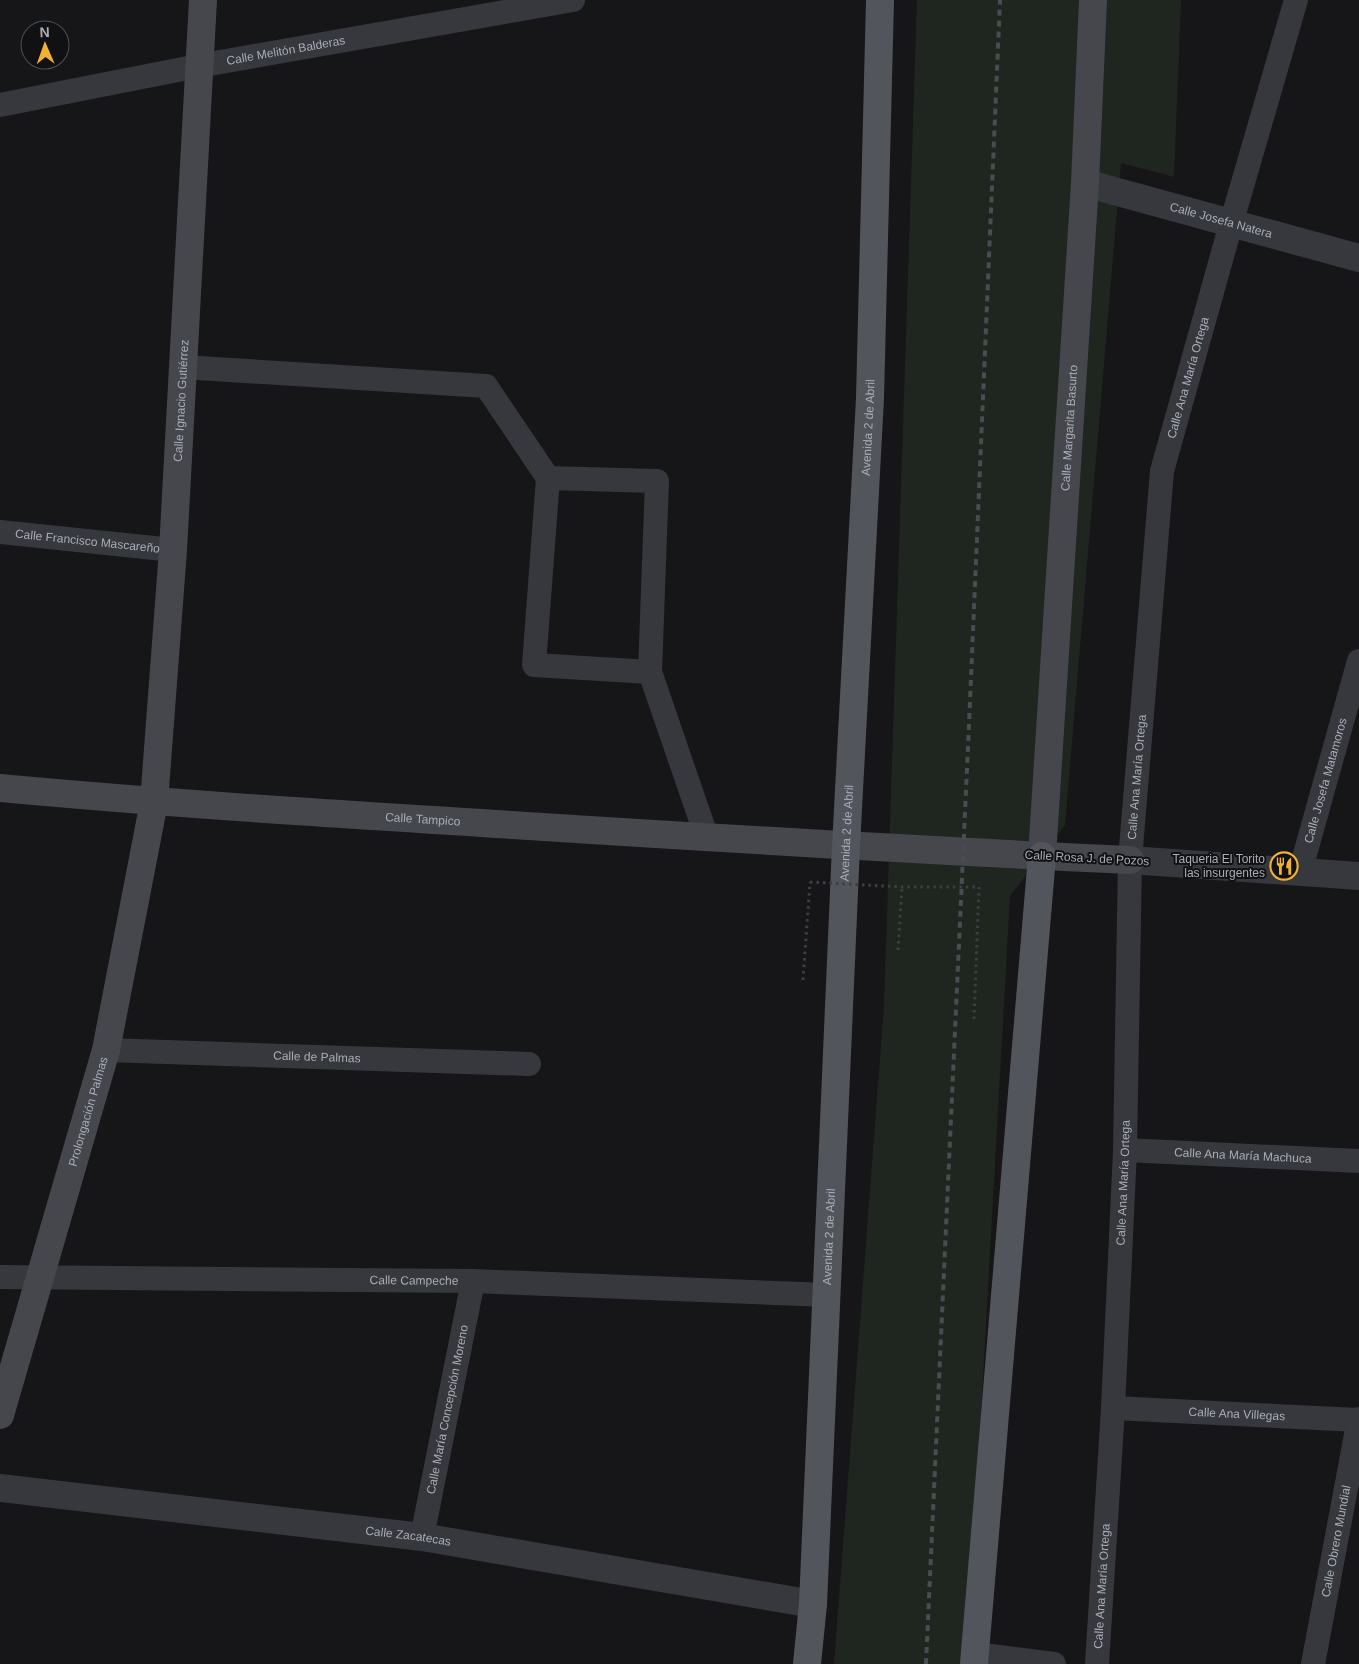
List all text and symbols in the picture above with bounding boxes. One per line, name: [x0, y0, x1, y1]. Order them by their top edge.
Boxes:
north arrow: [20, 20, 70, 70]
text: N: [39, 24, 50, 40]
street label: Calle Melitón Balderas: [225, 33, 346, 68]
street label: Calle Josefa Natera: [1168, 200, 1274, 241]
street label: Calle Ana María Ortega: [1164, 315, 1212, 440]
street label: Calle Ignacio Gutiérrez: [171, 339, 191, 462]
street label: Calle Margarita Basurto: [1058, 364, 1080, 491]
street label: Avenida 2 de Abril: [859, 379, 877, 476]
street label: Calle Francisco Mascareño: [14, 527, 161, 556]
street label: Calle Ana María Ortega: [1125, 714, 1149, 840]
street label: Calle Josefa Matamoros: [1301, 716, 1350, 845]
street label: Avenida 2 de Abril: [837, 784, 856, 882]
street label: Calle Tampico: [385, 810, 461, 829]
street label: Calle Rosa J. de Pozos: [1024, 848, 1150, 868]
restaurant icon: Taqueria El Torito las insurgentes: [1269, 851, 1299, 881]
place label: Taqueria El Torito las insurgentes: [1173, 852, 1265, 880]
street label: Calle de Palmas: [273, 1049, 361, 1065]
street label: Prolongación Palmas: [66, 1055, 111, 1168]
street label: Calle Ana María Ortega: [1114, 1120, 1133, 1246]
street label: Calle Ana María Machuca: [1174, 1145, 1312, 1166]
street label: Avenida 2 de Abril: [820, 1188, 838, 1285]
street label: Calle Campeche: [370, 1273, 459, 1288]
street label: Calle María Concepción Moreno: [424, 1323, 471, 1495]
street label: Calle Ana Villegas: [1188, 1405, 1285, 1423]
street label: Calle Obrero Mundial: [1319, 1484, 1353, 1598]
street label: Calle Zacatecas: [365, 1523, 452, 1549]
street label: Calle Ana María Ortega: [1091, 1523, 1113, 1649]

